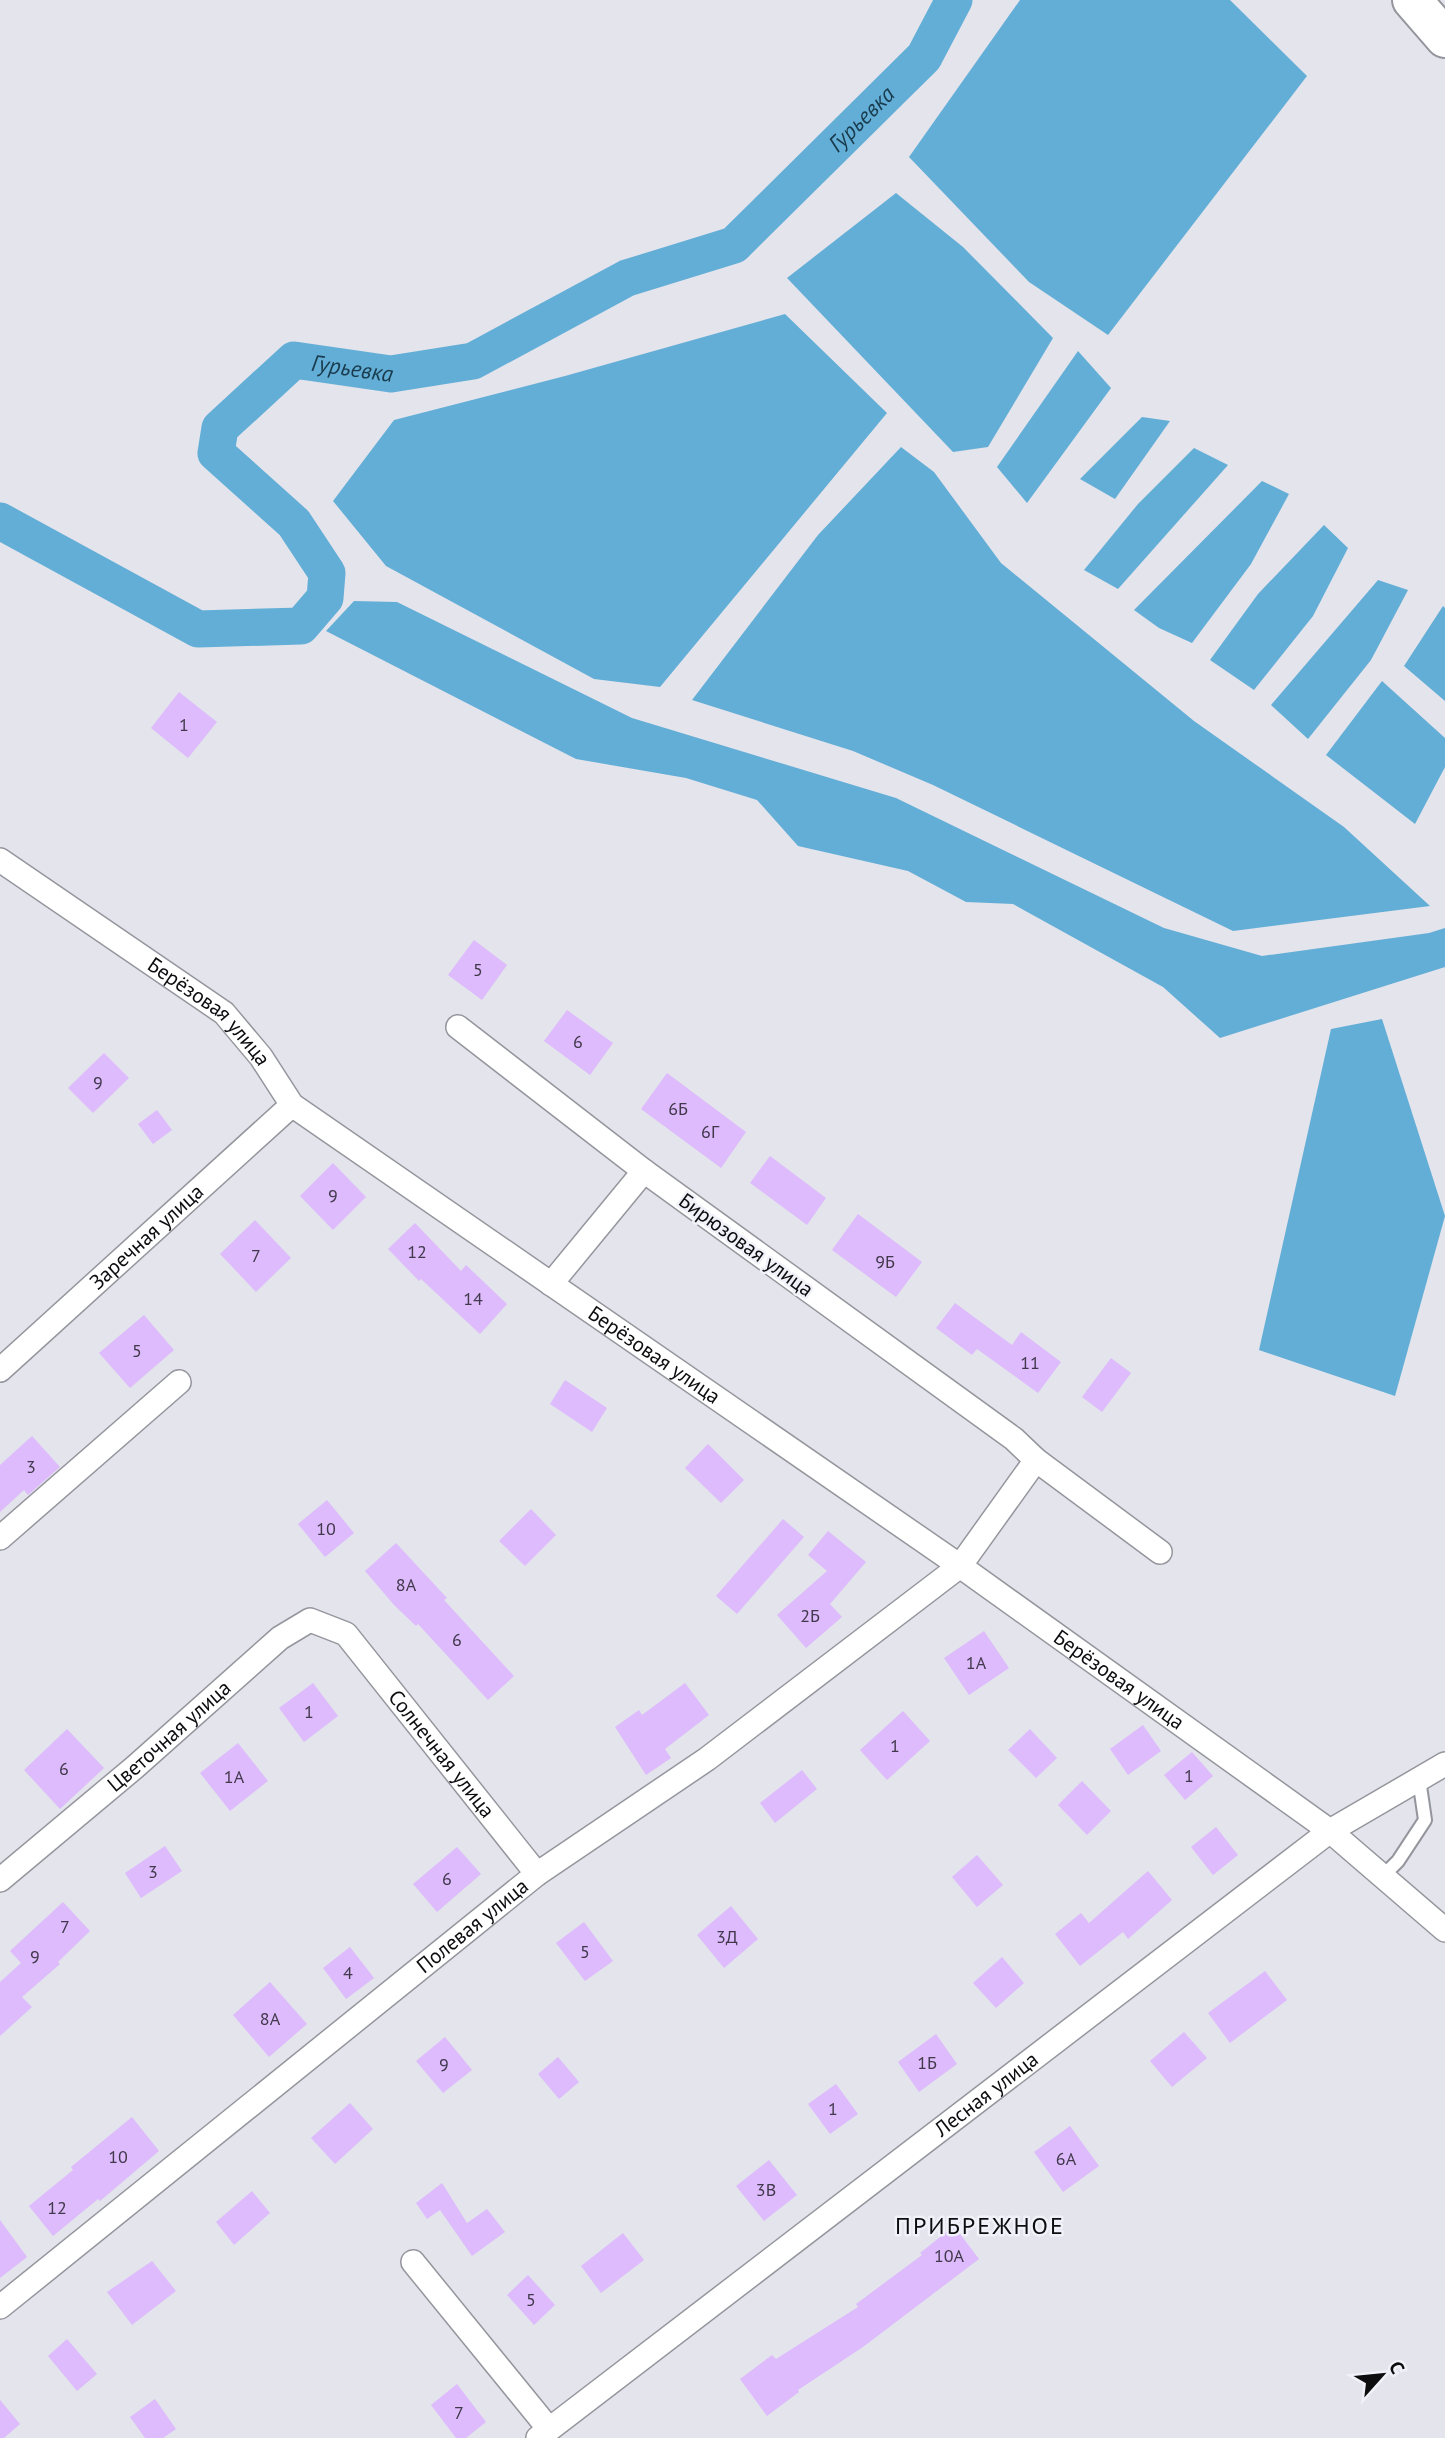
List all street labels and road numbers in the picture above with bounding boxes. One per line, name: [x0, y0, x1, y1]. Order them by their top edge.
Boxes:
street label: Берёзовая улица: [143, 951, 277, 1070]
street label: Заречная улица: [84, 1178, 209, 1295]
street label: Бирюзовая улица: [674, 1187, 819, 1303]
street label: Берёзовая улица: [583, 1299, 726, 1410]
street label: Берёзовая улица: [1048, 1623, 1190, 1735]
street label: Цветочная улица: [101, 1674, 236, 1798]
street label: Солнечная улица: [383, 1684, 501, 1823]
street label: Полевая улица: [411, 1872, 534, 1979]
street label: Лесная улица: [928, 2046, 1044, 2143]

